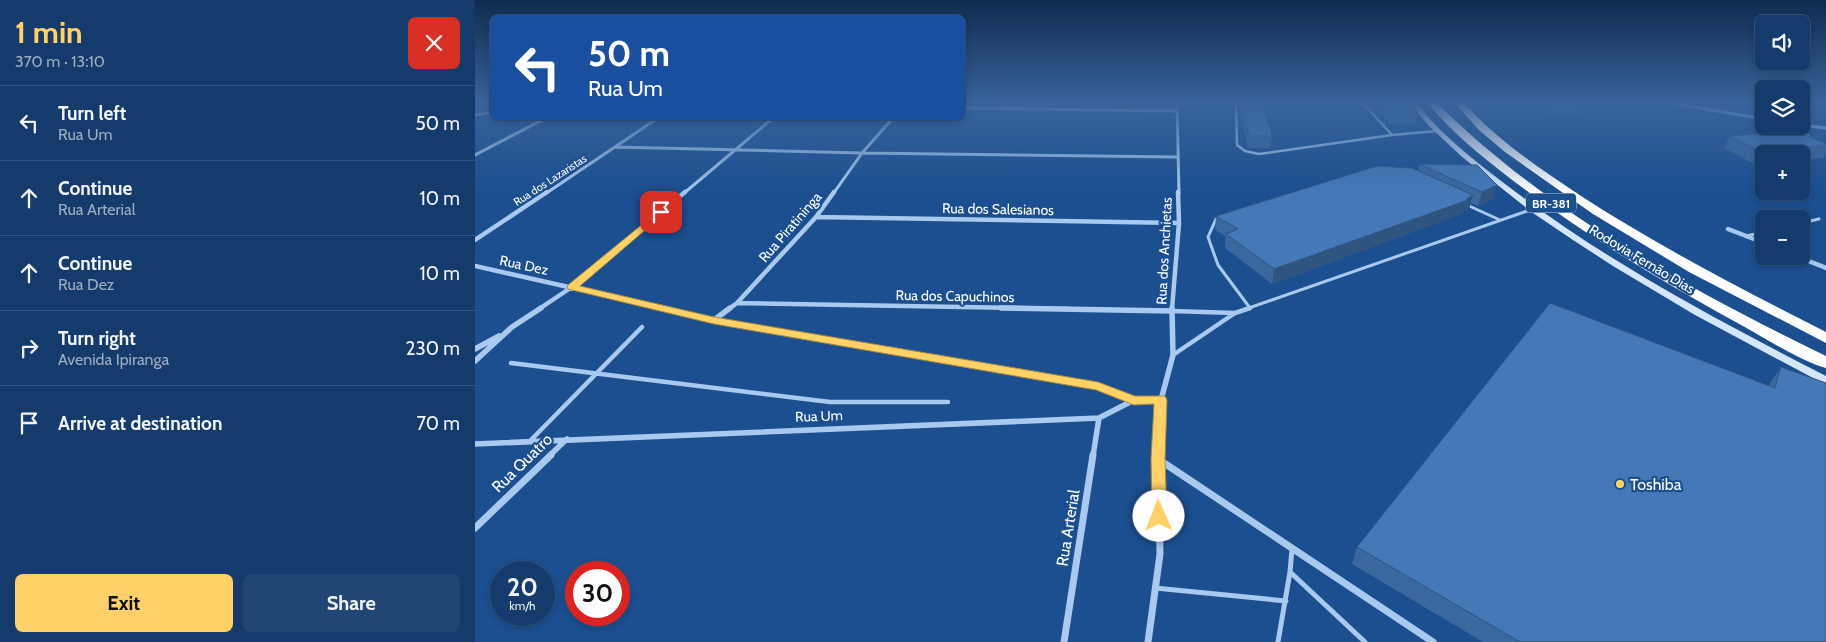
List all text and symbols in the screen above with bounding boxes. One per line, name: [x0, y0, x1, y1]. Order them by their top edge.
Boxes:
text: 1 min: [15, 14, 83, 51]
map controls: [1755, 15, 1810, 265]
button: sound: [1755, 15, 1810, 70]
button: close: [408, 17, 460, 69]
text: 50 m: [588, 32, 670, 75]
icon: left: [505, 35, 570, 100]
text: 370 m · 13:10: [15, 52, 105, 71]
text: Rua Um: [588, 75, 663, 102]
button: layers: [1755, 80, 1810, 135]
text: Turn left: [58, 102, 126, 125]
icon: left: [15, 109, 43, 137]
text: 50 m: [416, 112, 460, 135]
text: Rua Um: [58, 125, 112, 144]
button: +: [1755, 145, 1810, 200]
street label: Rua dos Lazaristas: [511, 151, 590, 209]
text: Continue: [58, 177, 132, 200]
icon: ahead: [15, 184, 43, 212]
text: 10 m: [420, 187, 460, 210]
street label: Rua Piratininga: [755, 188, 826, 266]
pin: [640, 191, 682, 233]
road number: BR-381: [1526, 194, 1576, 212]
street label: Rua dos Anchietas: [1152, 197, 1176, 305]
icon: arrive: [647, 198, 675, 226]
street label: Rua dos Salesianos: [942, 199, 1054, 219]
text: Rua Arterial: [58, 200, 135, 219]
button: −: [1755, 210, 1810, 265]
street label: Rodovia Fernão Dias: [1586, 220, 1698, 298]
street label: Rua Dez: [498, 251, 550, 279]
text: Continue: [58, 252, 132, 275]
icon: ahead: [15, 259, 43, 287]
text: 10 m: [420, 262, 460, 285]
text: Rua Dez: [58, 275, 114, 294]
street label: Rua dos Capuchinos: [896, 286, 1015, 306]
text: Turn right: [58, 327, 136, 350]
icon: right: [15, 334, 43, 362]
text: 230 m: [406, 337, 460, 360]
text: Avenida Ipiranga: [58, 350, 169, 369]
street label: Rua Um: [795, 406, 843, 426]
icon: arrive: [15, 409, 43, 437]
text: Arrive at destination: [58, 412, 222, 435]
text: 70 m: [416, 412, 460, 435]
street label: Rua Quatro: [488, 430, 556, 496]
place label: Toshiba: [1630, 475, 1682, 494]
marker: Toshiba: [1614, 478, 1626, 490]
street label: Rua Arterial: [1053, 488, 1083, 568]
position arrow: [1132, 489, 1184, 541]
speed limit sign: 30: [565, 561, 630, 626]
text: 20: [507, 572, 538, 602]
button: Exit: [15, 574, 233, 632]
button: Share: [243, 574, 460, 632]
text: km/h: [509, 598, 536, 613]

